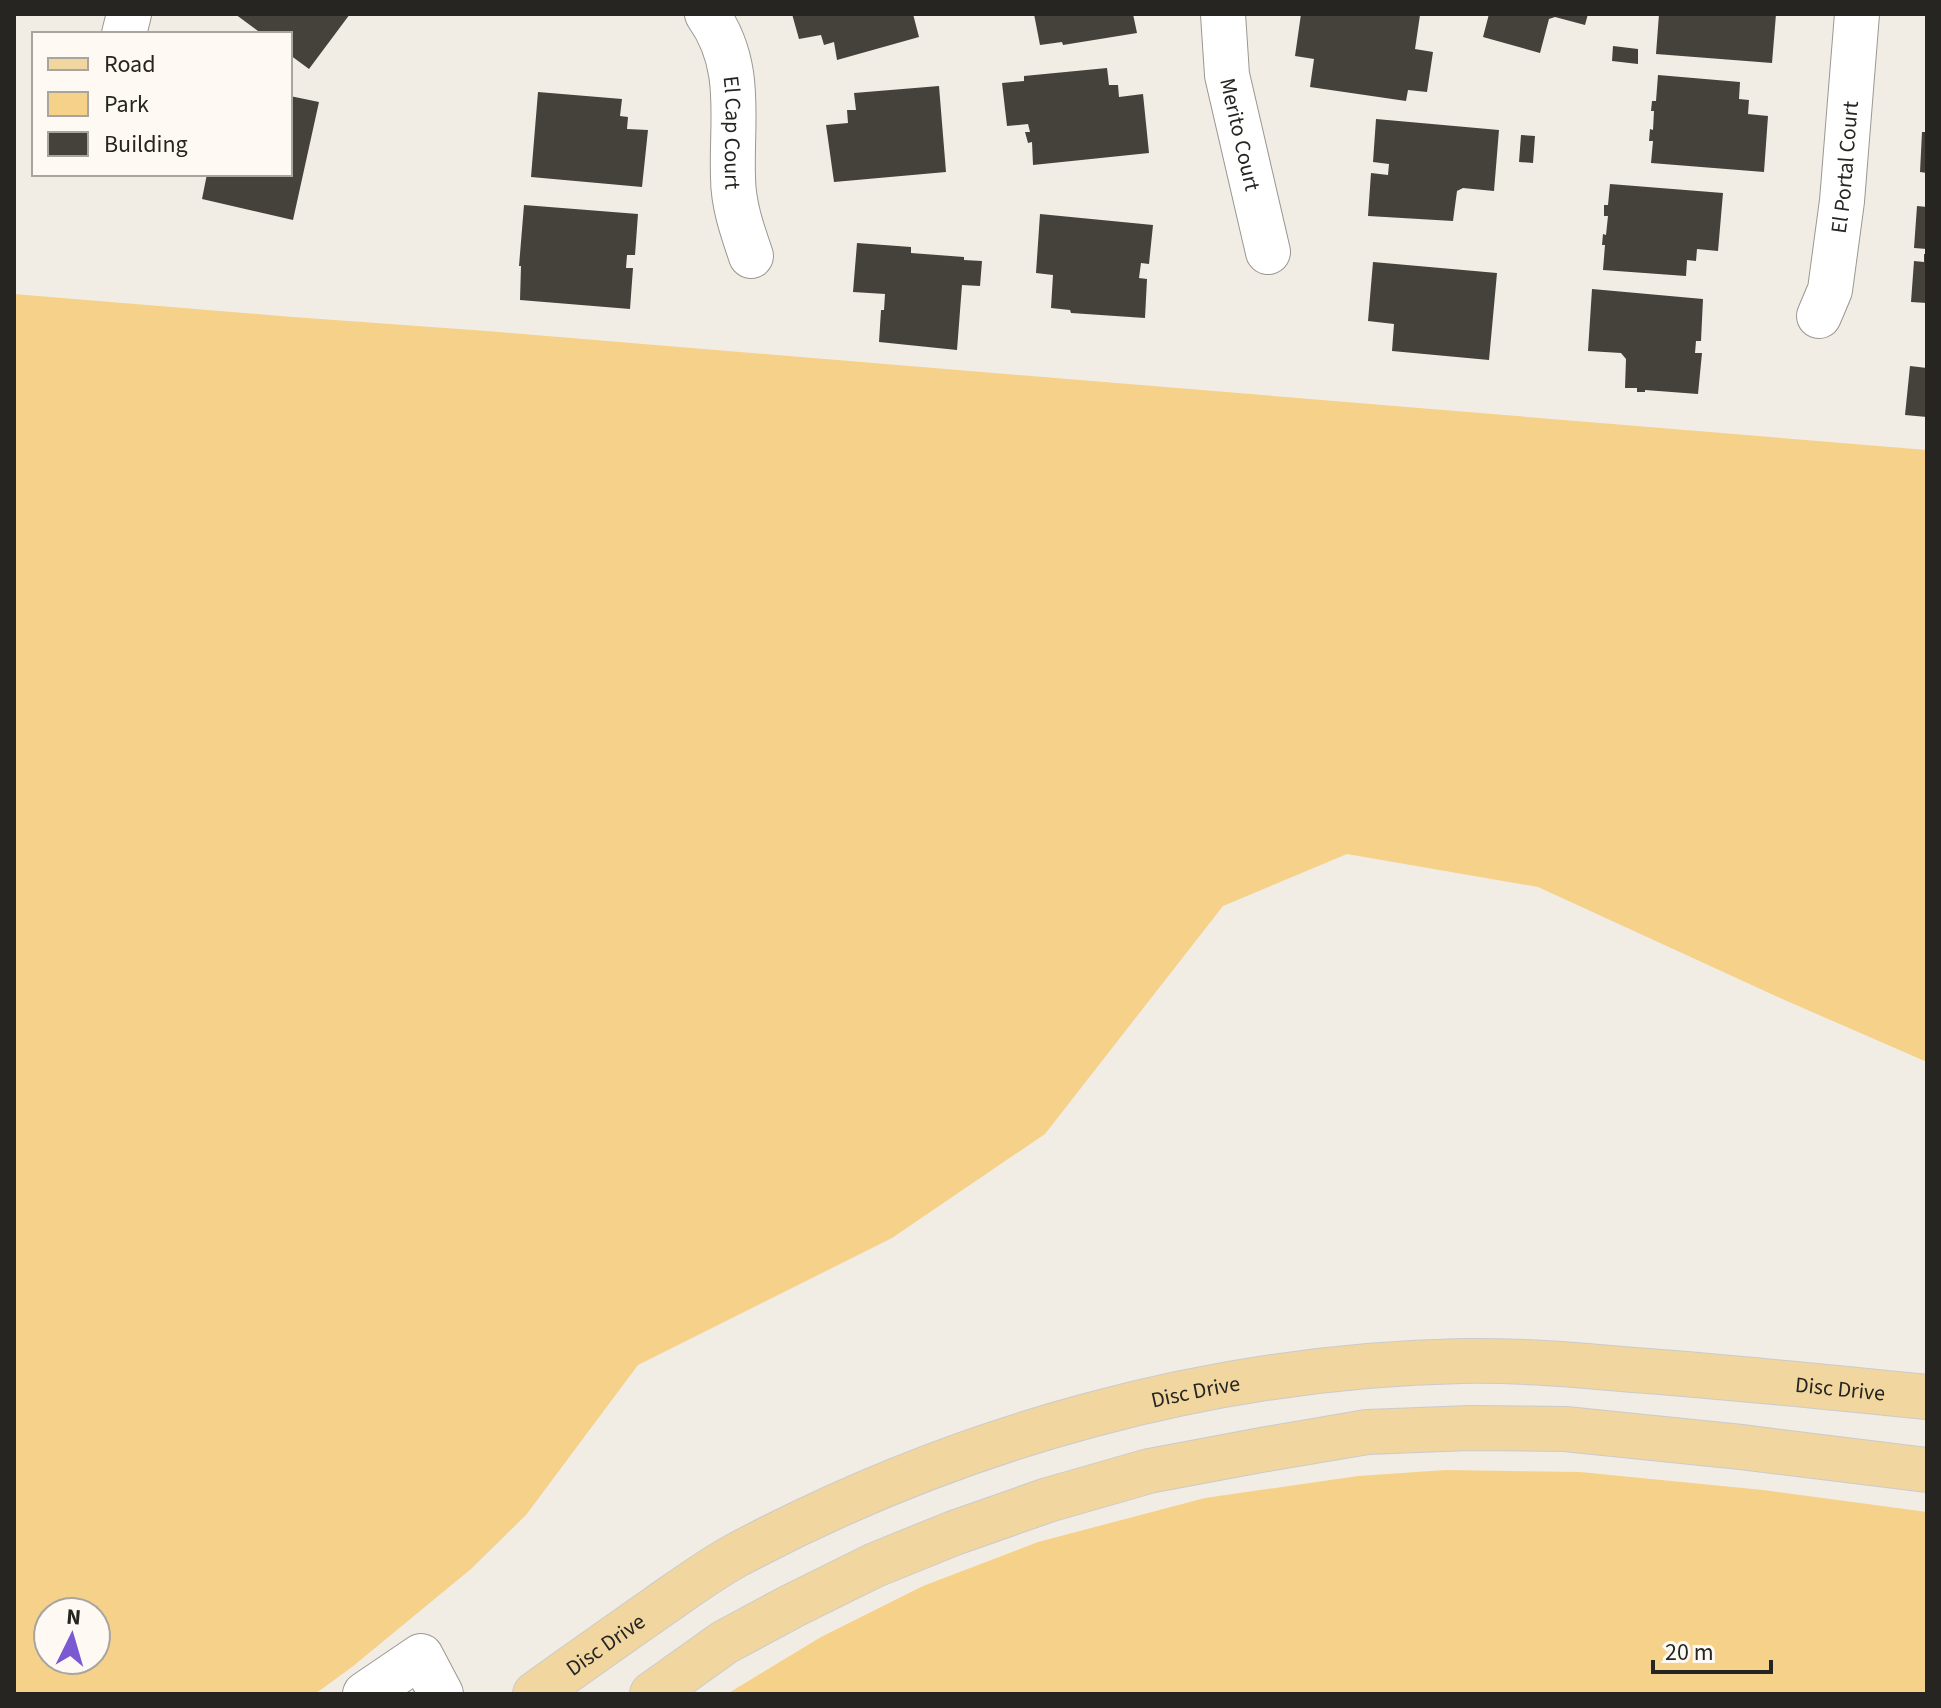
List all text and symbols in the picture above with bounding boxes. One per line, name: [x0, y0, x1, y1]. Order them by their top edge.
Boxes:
legend: [32, 32, 292, 176]
text: Road: [104, 47, 156, 82]
street label: El Cap Court: [715, 74, 749, 191]
street label: Merito Court: [1211, 75, 1268, 195]
text: Park: [104, 87, 149, 122]
street label: El Portal Court: [1823, 99, 1867, 235]
text: Building: [104, 127, 188, 162]
street label: Disc Drive: [1148, 1367, 1243, 1416]
street label: Disc Drive: [1794, 1369, 1887, 1410]
north arrow: [32, 1596, 112, 1676]
text: N: [65, 1600, 82, 1634]
street label: Disc Drive: [560, 1606, 652, 1684]
scale bar: [1653, 1624, 1771, 1674]
text: 20 m: [1665, 1635, 1714, 1670]

